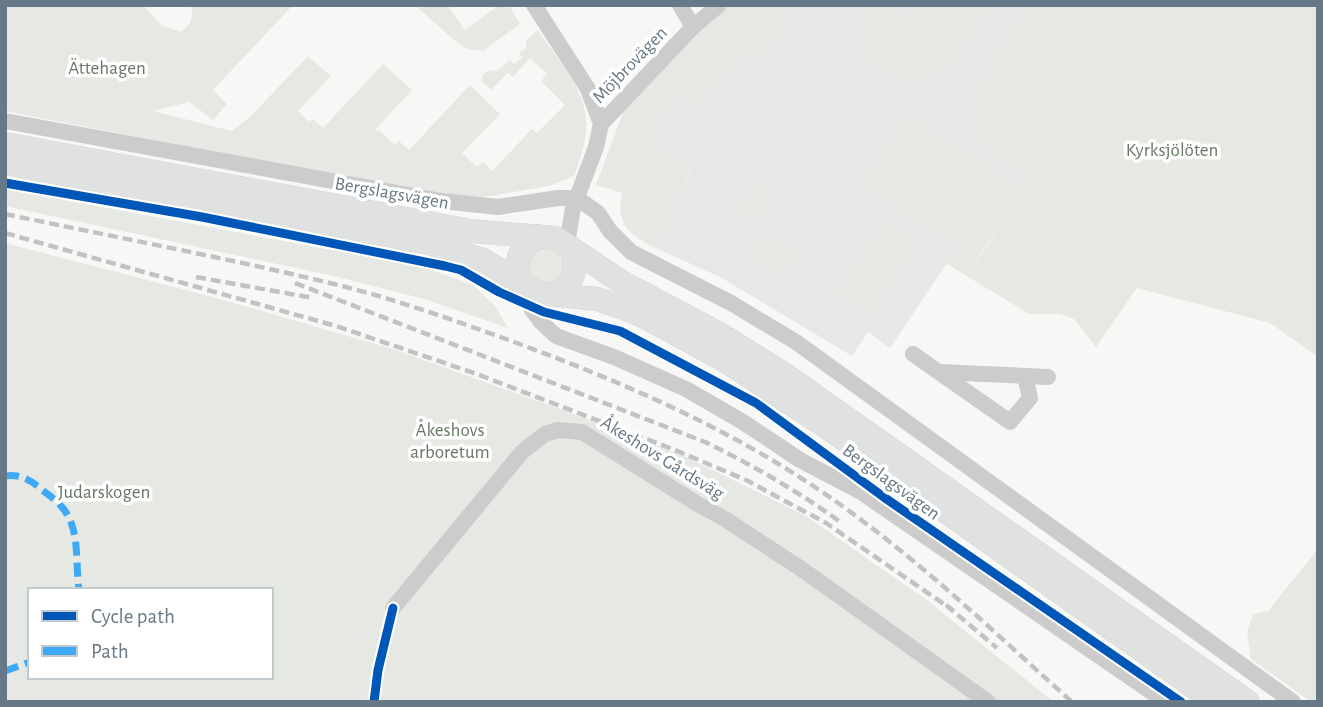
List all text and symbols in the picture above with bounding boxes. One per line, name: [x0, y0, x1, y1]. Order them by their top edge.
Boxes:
street label: Möjbrovägen: [589, 23, 671, 107]
park label: Ättehagen: [68, 58, 146, 78]
park label: Kyrksjölöten: [1126, 141, 1218, 160]
street label: Bergslagsvägen: [333, 174, 450, 213]
street label: Åkeshovs Gårdsväg: [597, 411, 729, 504]
park label: Åkeshovs arboretum: [410, 419, 490, 462]
street label: Bergslagsvägen: [839, 441, 943, 524]
park label: Judarskogen: [58, 483, 150, 502]
legend: [28, 588, 273, 679]
text: Cycle path: [91, 606, 175, 627]
text: Path: [91, 641, 129, 662]

